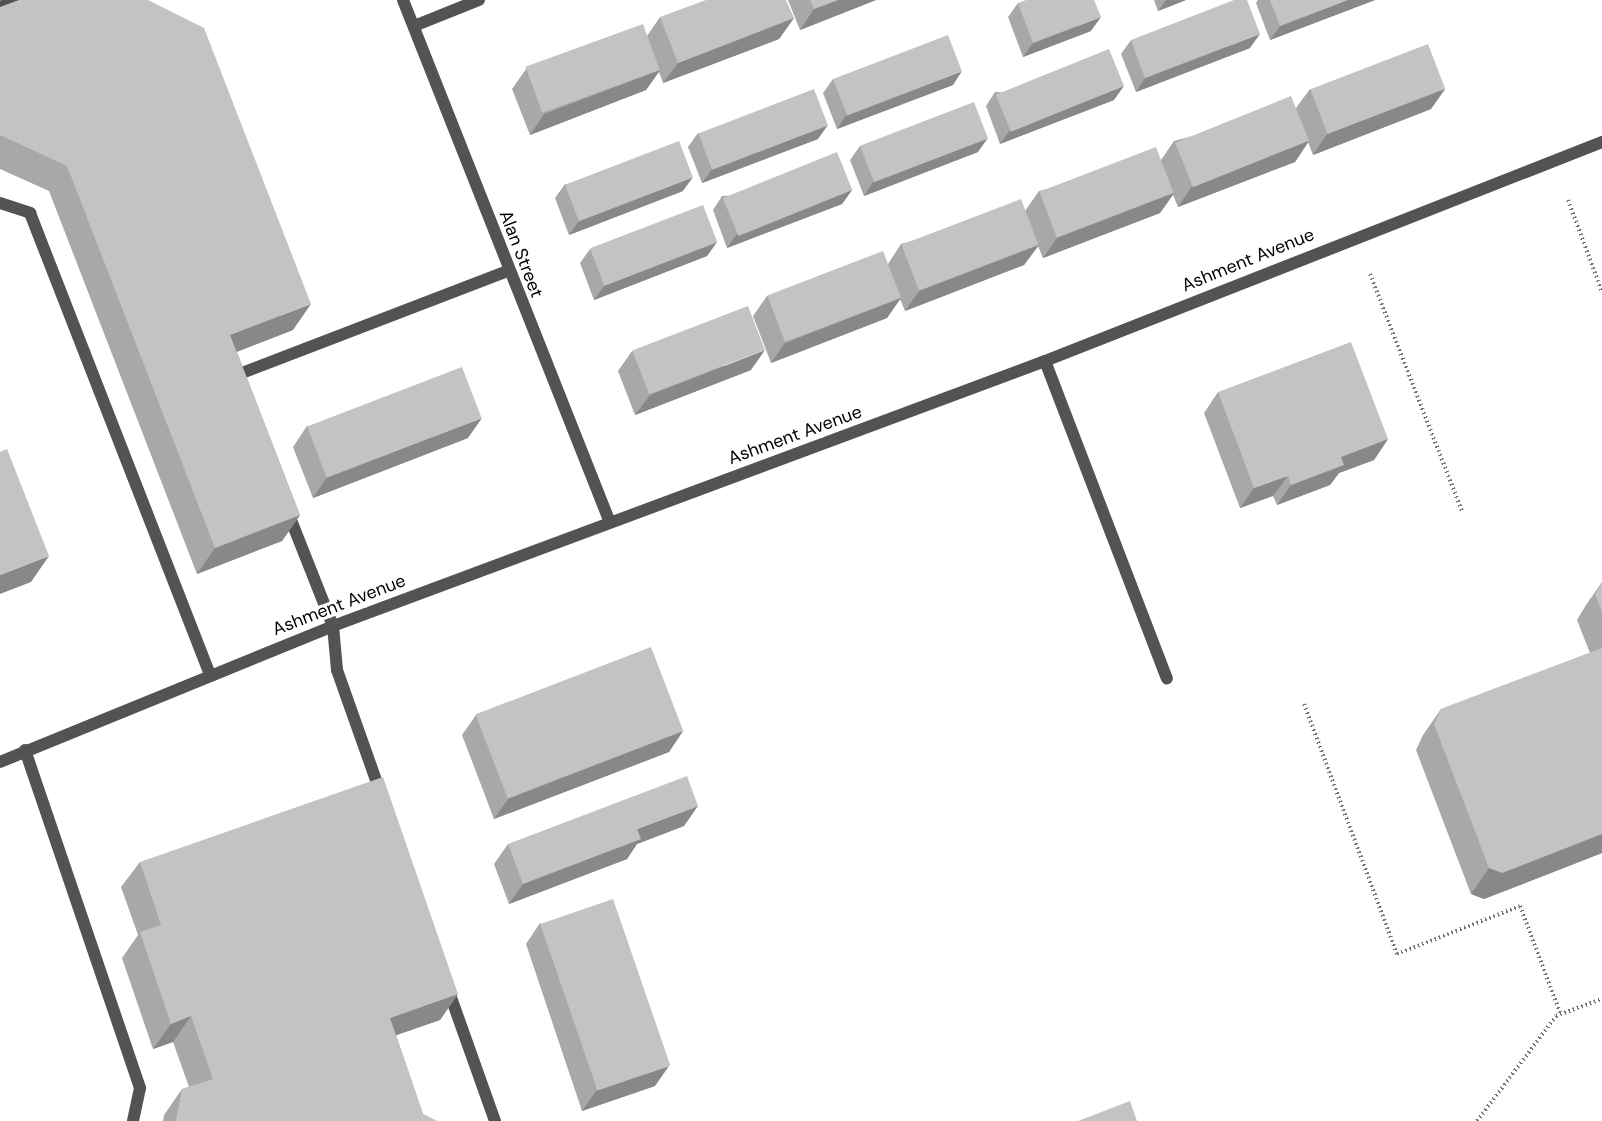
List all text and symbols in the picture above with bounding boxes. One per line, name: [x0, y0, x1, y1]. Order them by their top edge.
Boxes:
street label: Alan Street: [494, 207, 548, 301]
street label: Ashment Avenue: [1179, 224, 1317, 296]
street label: Ashment Avenue: [725, 401, 865, 469]
street label: Ashment Avenue: [269, 570, 409, 640]

